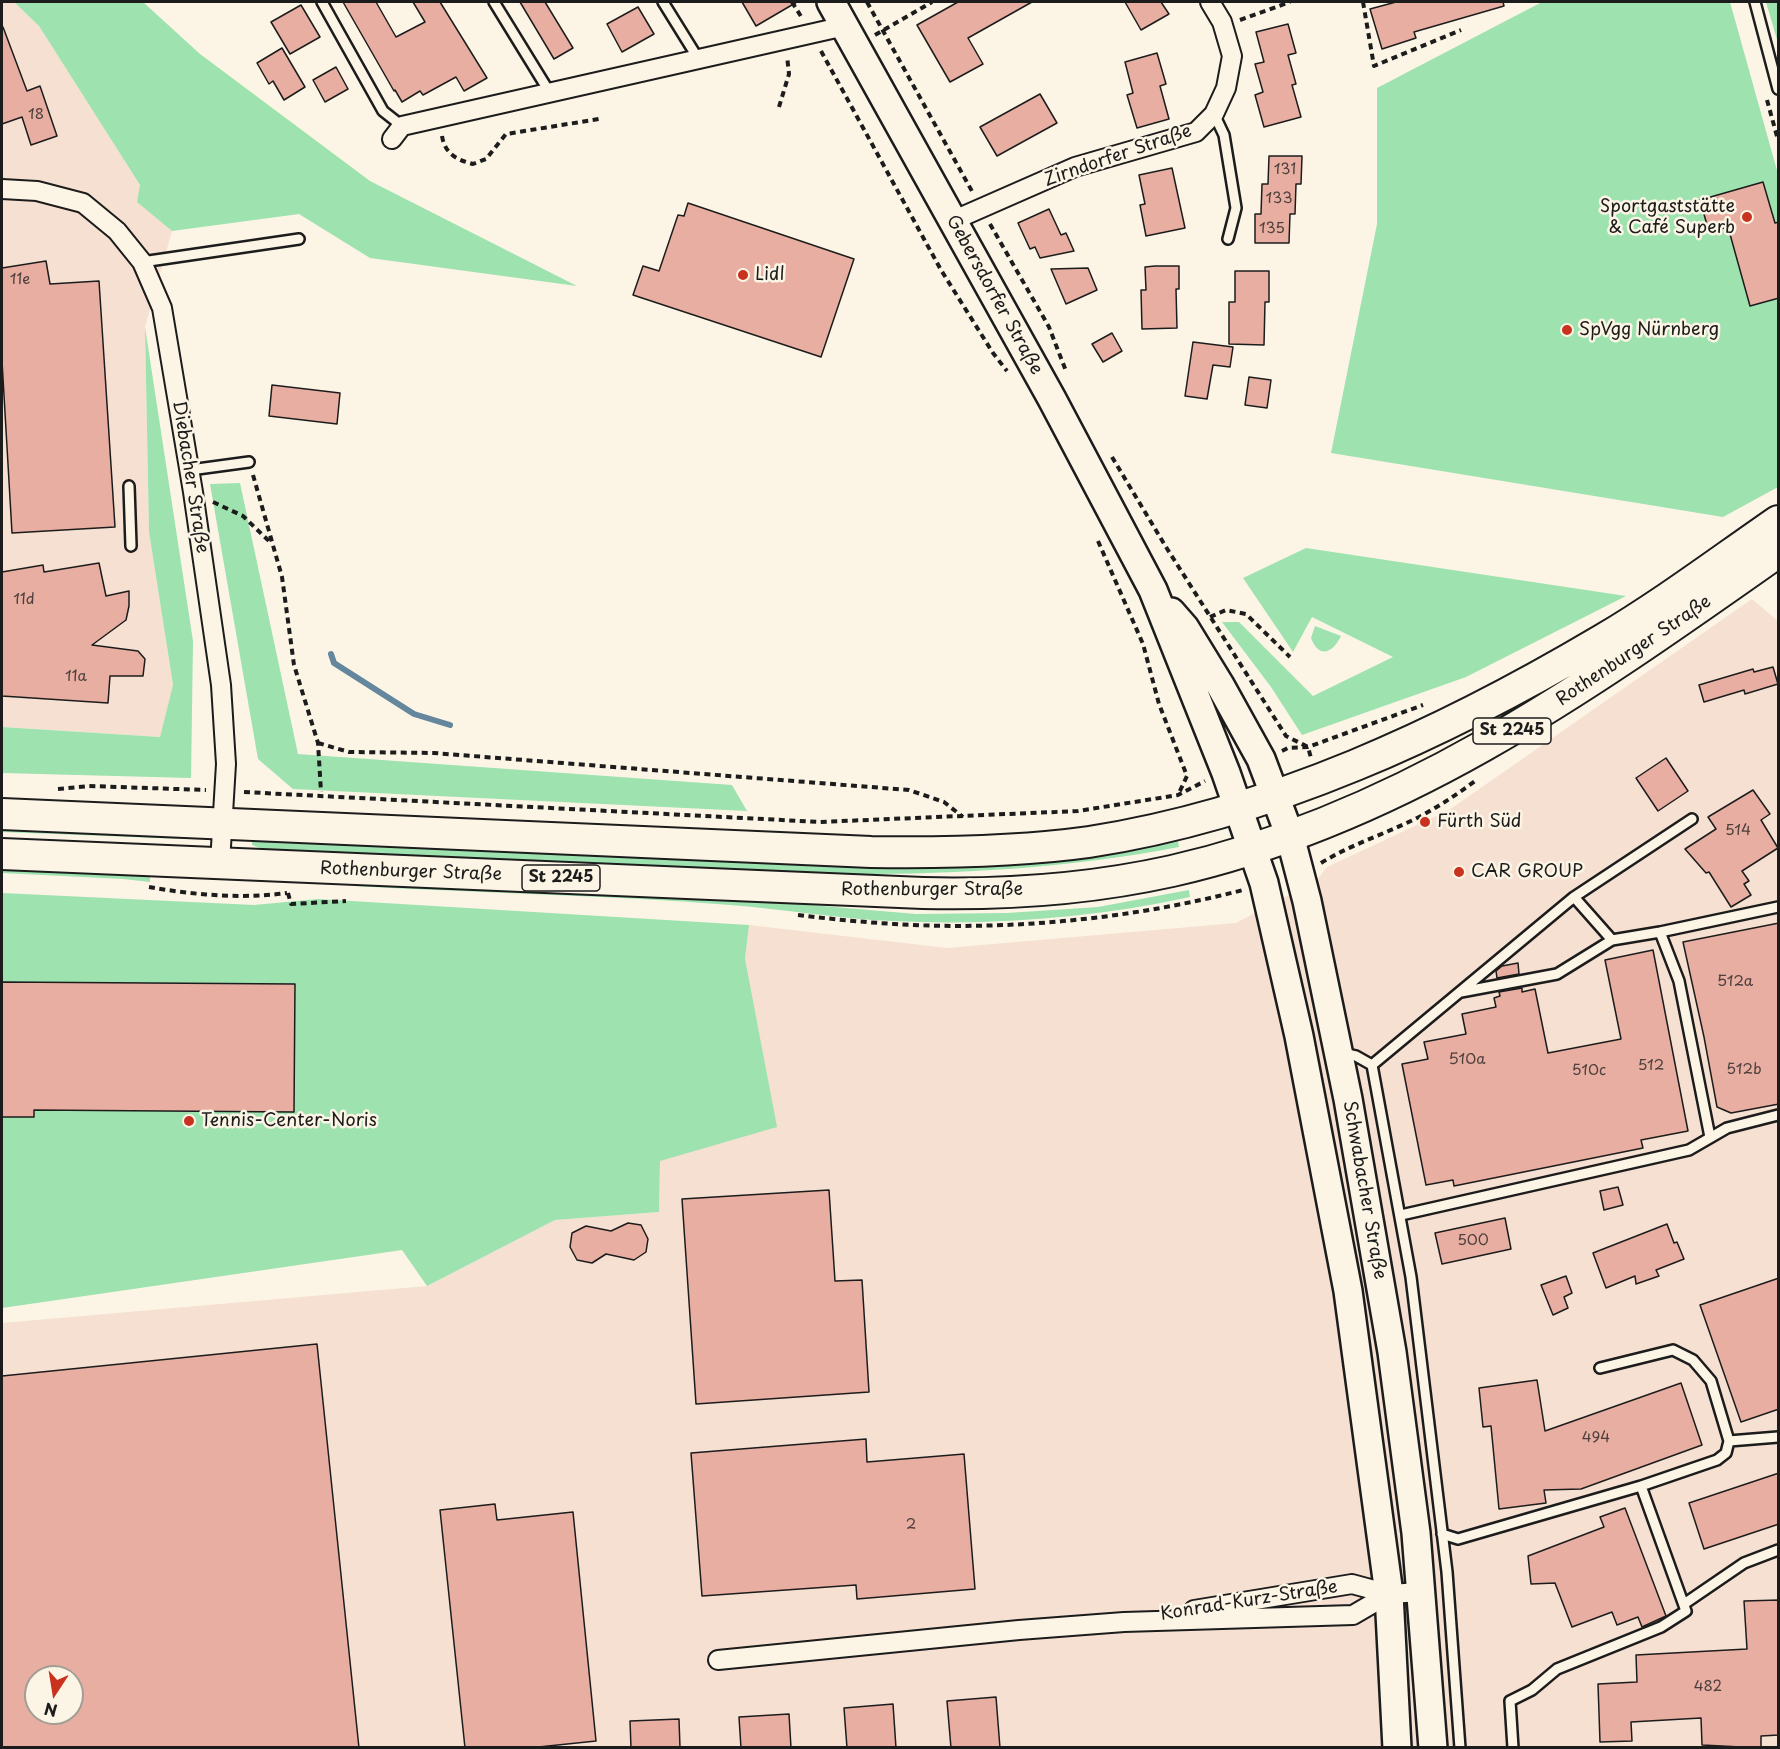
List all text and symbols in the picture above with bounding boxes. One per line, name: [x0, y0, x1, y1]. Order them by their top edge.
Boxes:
house number: 18: [28, 106, 44, 124]
street label: Zirndorfer Straße: [1041, 121, 1195, 191]
house number: 131: [1274, 161, 1296, 179]
house number: 133: [1266, 190, 1292, 208]
place label: Sportgaststätte & Café Superb: [1600, 196, 1735, 238]
marker: Sportgaststätte & Café Superb: [1740, 210, 1754, 224]
street label: Gebersdorfer Straße: [941, 211, 1047, 379]
house number: 135: [1259, 220, 1285, 238]
place label: Lidl: [755, 264, 785, 286]
marker: Lidl: [736, 268, 750, 282]
house number: 11e: [10, 271, 30, 289]
place label: SpVgg Nürnberg: [1579, 319, 1719, 341]
marker: SpVgg Nürnberg: [1560, 323, 1574, 337]
street label: Diebacher Straße: [167, 399, 213, 555]
house number: 11d: [13, 591, 35, 609]
street label: Rothenburger Straße: [1553, 591, 1715, 711]
house number: 11a: [65, 668, 87, 686]
road number: St 2245: [1473, 718, 1551, 744]
place label: Fürth Süd: [1437, 811, 1521, 833]
marker: Fürth Süd: [1418, 815, 1432, 829]
house number: 514: [1725, 822, 1751, 840]
street label: Rothenburger Straße: [320, 858, 502, 886]
place label: CAR GROUP: [1471, 861, 1583, 883]
road number: St 2245: [522, 865, 600, 891]
marker: CAR GROUP: [1452, 865, 1466, 879]
street label: Rothenburger Straße: [841, 879, 1023, 901]
house number: 512a: [1717, 973, 1753, 991]
house number: 510a: [1449, 1051, 1485, 1069]
house number: 512: [1638, 1057, 1664, 1075]
house number: 512b: [1726, 1061, 1762, 1079]
house number: 510c: [1572, 1062, 1606, 1080]
street label: Schwabacher Straße: [1338, 1099, 1390, 1281]
place label: Tennis-Center-Noris: [201, 1110, 377, 1132]
marker: Tennis-Center-Noris: [182, 1114, 196, 1128]
house number: 500: [1457, 1232, 1489, 1250]
house number: 494: [1582, 1429, 1610, 1447]
house number: 2: [906, 1516, 916, 1534]
street label: Konrad-Kurz-Straße: [1159, 1576, 1339, 1626]
north arrow: [24, 1665, 84, 1725]
house number: 482: [1694, 1678, 1722, 1696]
text: N: [42, 1698, 59, 1724]

